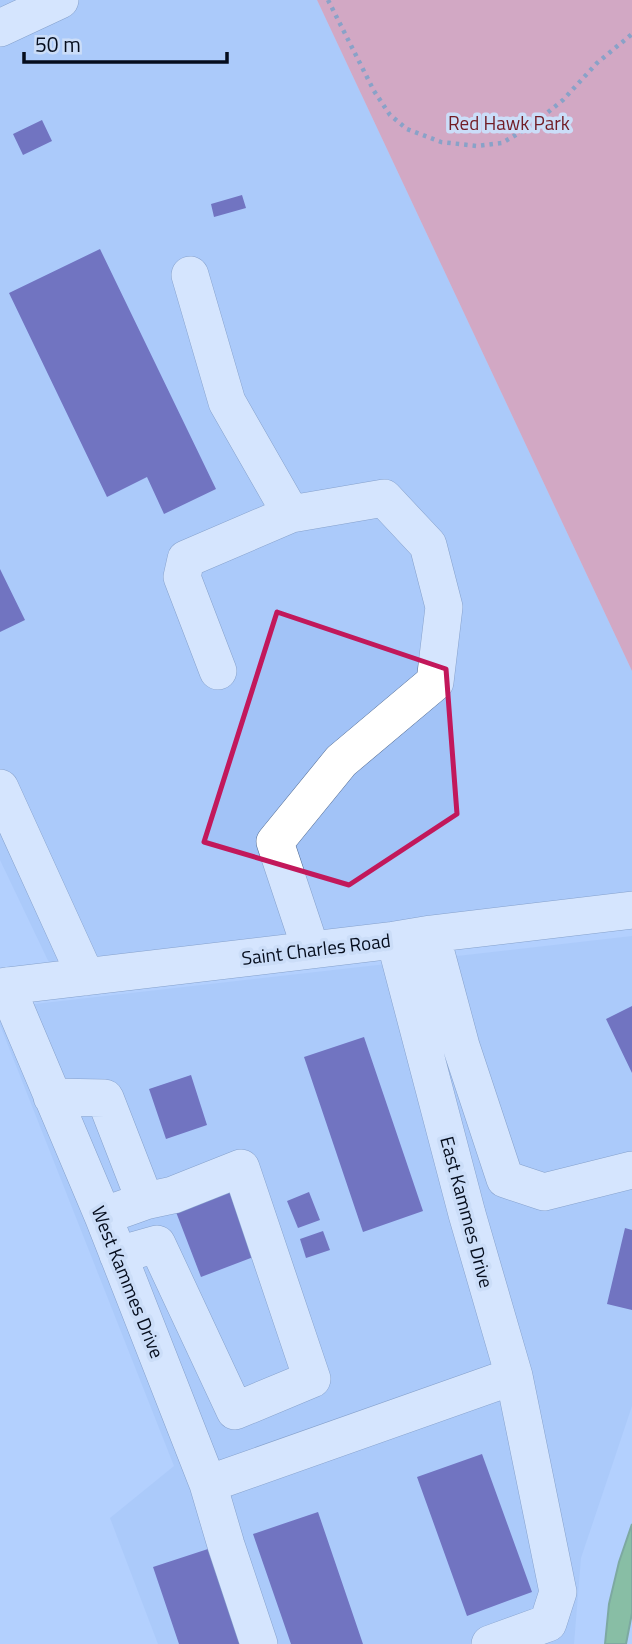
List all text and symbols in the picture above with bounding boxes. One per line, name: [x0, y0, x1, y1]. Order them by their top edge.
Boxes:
scale bar: [24, 21, 228, 65]
text: 50 m: [35, 28, 81, 60]
park label: Red Hawk Park: [448, 108, 570, 137]
street label: Saint Charles Road: [240, 925, 392, 972]
street label: East Kammes Drive: [433, 1133, 502, 1291]
street label: West Kammes Drive: [85, 1201, 172, 1362]

